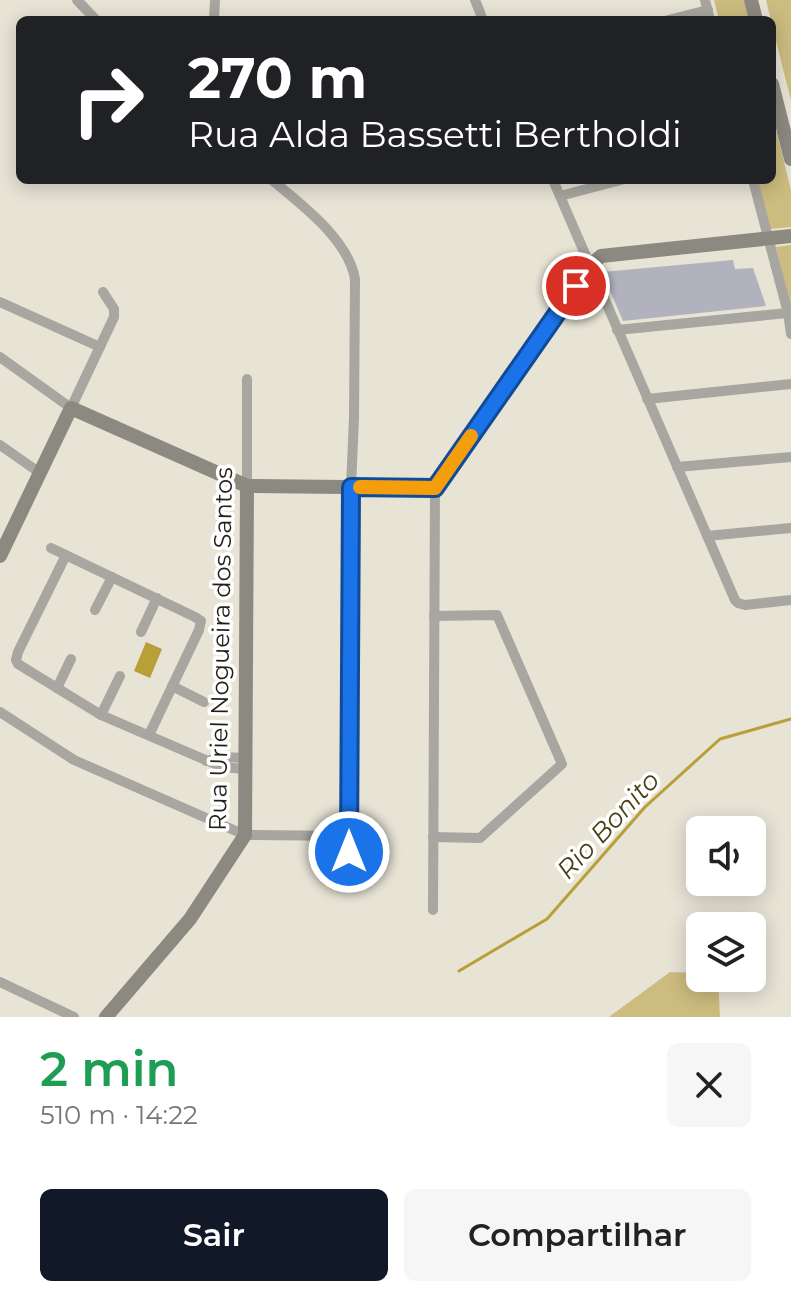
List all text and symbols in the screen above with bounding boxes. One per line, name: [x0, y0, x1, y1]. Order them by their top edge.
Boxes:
text: 270 m: [188, 44, 367, 112]
icon: right: [56, 48, 160, 152]
text: Rua Alda Bassetti Bertholdi: [188, 112, 682, 156]
pin: [542, 252, 610, 320]
icon: arrive: [554, 264, 598, 308]
street label: Rua Uriel Nogueira dos Santos: [203, 467, 238, 831]
water label: Rio Bonito: [550, 764, 666, 886]
position arrow: [307, 810, 391, 894]
map controls: [686, 816, 766, 992]
button: sound: [686, 816, 766, 896]
button: layers: [686, 912, 766, 992]
text: 2 min: [40, 1040, 178, 1098]
button: close: [667, 1043, 751, 1127]
text: 510 m · 14:22: [40, 1099, 198, 1131]
button: Sair: [40, 1189, 388, 1281]
button: Compartilhar: [404, 1189, 751, 1281]

